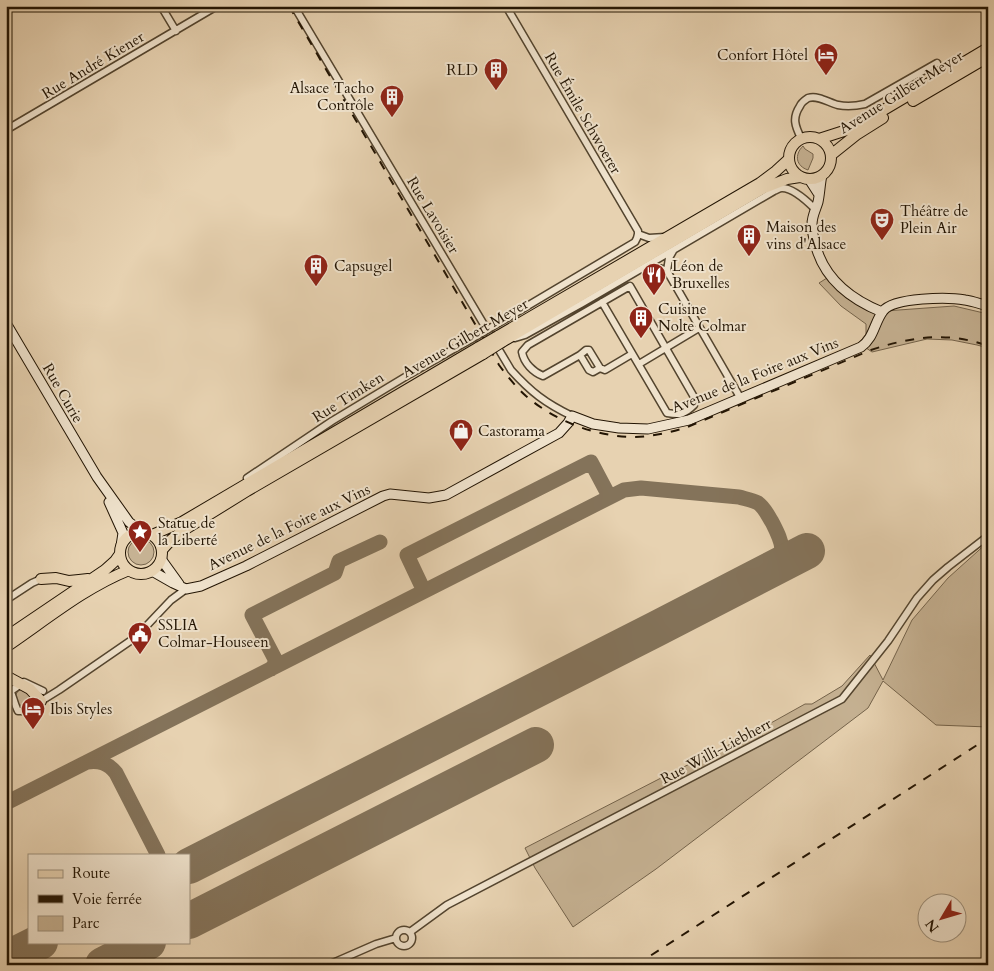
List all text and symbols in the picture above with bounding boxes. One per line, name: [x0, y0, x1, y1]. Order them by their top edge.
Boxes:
street label: Rue André Kiener: [38, 26, 148, 103]
hotel icon: Confort Hôtel: [813, 42, 839, 76]
place label: Confort Hôtel: [717, 45, 808, 65]
street label: Avenue Gilbert Meyer: [835, 45, 967, 138]
street label: Rue Émile Schwoerer: [540, 48, 626, 178]
building icon: RLD: [483, 57, 509, 91]
place label: RLD: [446, 60, 478, 80]
place label: Alsace Tacho Contrôle: [290, 78, 374, 115]
building icon: Alsace Tacho Contrôle: [379, 84, 405, 118]
street label: Rue Lavoisier: [402, 173, 464, 258]
place label: Théâtre de Plein Air: [900, 201, 969, 238]
theatre icon: Théâtre de Plein Air: [869, 207, 895, 241]
place label: Maison des vins d'Alsace: [766, 217, 847, 254]
building icon: Maison des vins d'Alsace: [736, 223, 762, 257]
building icon: Capsugel: [303, 253, 329, 287]
place label: Capsugel: [334, 256, 392, 276]
place label: Léon de Bruxelles: [672, 256, 730, 293]
restaurant icon: Léon de Bruxelles: [641, 262, 667, 296]
street label: Avenue Gilbert Meyer: [398, 293, 532, 382]
place label: Cuisine Nolte Colmar: [658, 299, 747, 336]
building icon: Cuisine Nolte Colmar: [628, 305, 654, 339]
street label: Avenue de la Foire aux Vins: [669, 332, 841, 418]
street label: Rue Curie: [38, 360, 88, 427]
street label: Rue Timken: [308, 367, 388, 427]
shop icon: Castorama: [448, 418, 474, 452]
place label: Castorama: [478, 421, 545, 441]
street label: Avenue de la Foire aux Vins: [205, 479, 373, 575]
place label: Statue de la Liberté: [158, 513, 218, 550]
place icon: Statue de la Liberté: [127, 519, 153, 553]
place label: SSLIA Colmar-Houseen: [158, 615, 269, 652]
public building icon: SSLIA Colmar-Houseen: [127, 621, 153, 655]
hotel icon: Ibis Styles: [20, 696, 46, 730]
place label: Ibis Styles: [50, 699, 112, 719]
street label: Rue Willi-Liebherr: [657, 713, 775, 789]
legend: [28, 854, 190, 944]
text: Route: [72, 863, 110, 883]
text: Voie ferrée: [72, 889, 142, 909]
north arrow: [916, 894, 966, 944]
text: Parc: [72, 913, 100, 933]
text: N: [921, 915, 943, 936]

